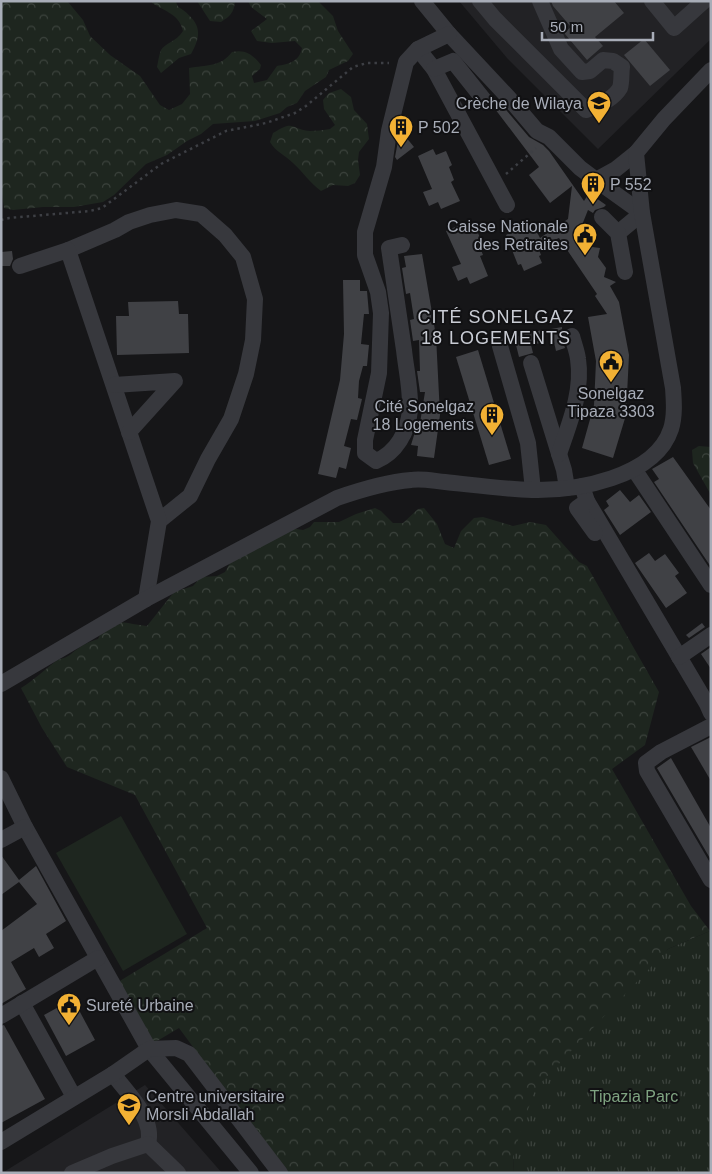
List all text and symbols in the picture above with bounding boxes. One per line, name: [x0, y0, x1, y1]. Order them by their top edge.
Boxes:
scale bar: [542, 10, 653, 42]
text: 50 m: [550, 18, 583, 35]
school or university icon: Crèche de Wilaya: [586, 90, 612, 124]
place label: Crèche de Wilaya: [456, 95, 582, 112]
building icon: P 502: [388, 114, 414, 148]
place label: P 502: [418, 119, 460, 136]
building icon: P 552: [580, 171, 606, 205]
place label: P 552: [610, 176, 652, 193]
place label: Caisse Nationale des Retraites: [447, 218, 568, 253]
public building icon: Caisse Nationale des Retraites: [572, 222, 598, 256]
district label: CITÉ SONELGAZ 18 LOGEMENTS: [417, 307, 575, 348]
public building icon: Sonelgaz Tipaza 3303: [598, 349, 624, 383]
place label: Sonelgaz Tipaza 3303: [567, 385, 655, 420]
place label: Cité Sonelgaz 18 Logements: [373, 398, 474, 433]
building icon: Cité Sonelgaz 18 Logements: [479, 402, 505, 436]
public building icon: Sureté Urbaine: [56, 992, 82, 1026]
place label: Sureté Urbaine: [86, 997, 194, 1014]
place label: Centre universitaire Morsli Abdallah: [146, 1088, 285, 1123]
park label: Tipazia Parc: [590, 1088, 678, 1105]
school or university icon: Centre universitaire Morsli Abdallah: [116, 1092, 142, 1126]

